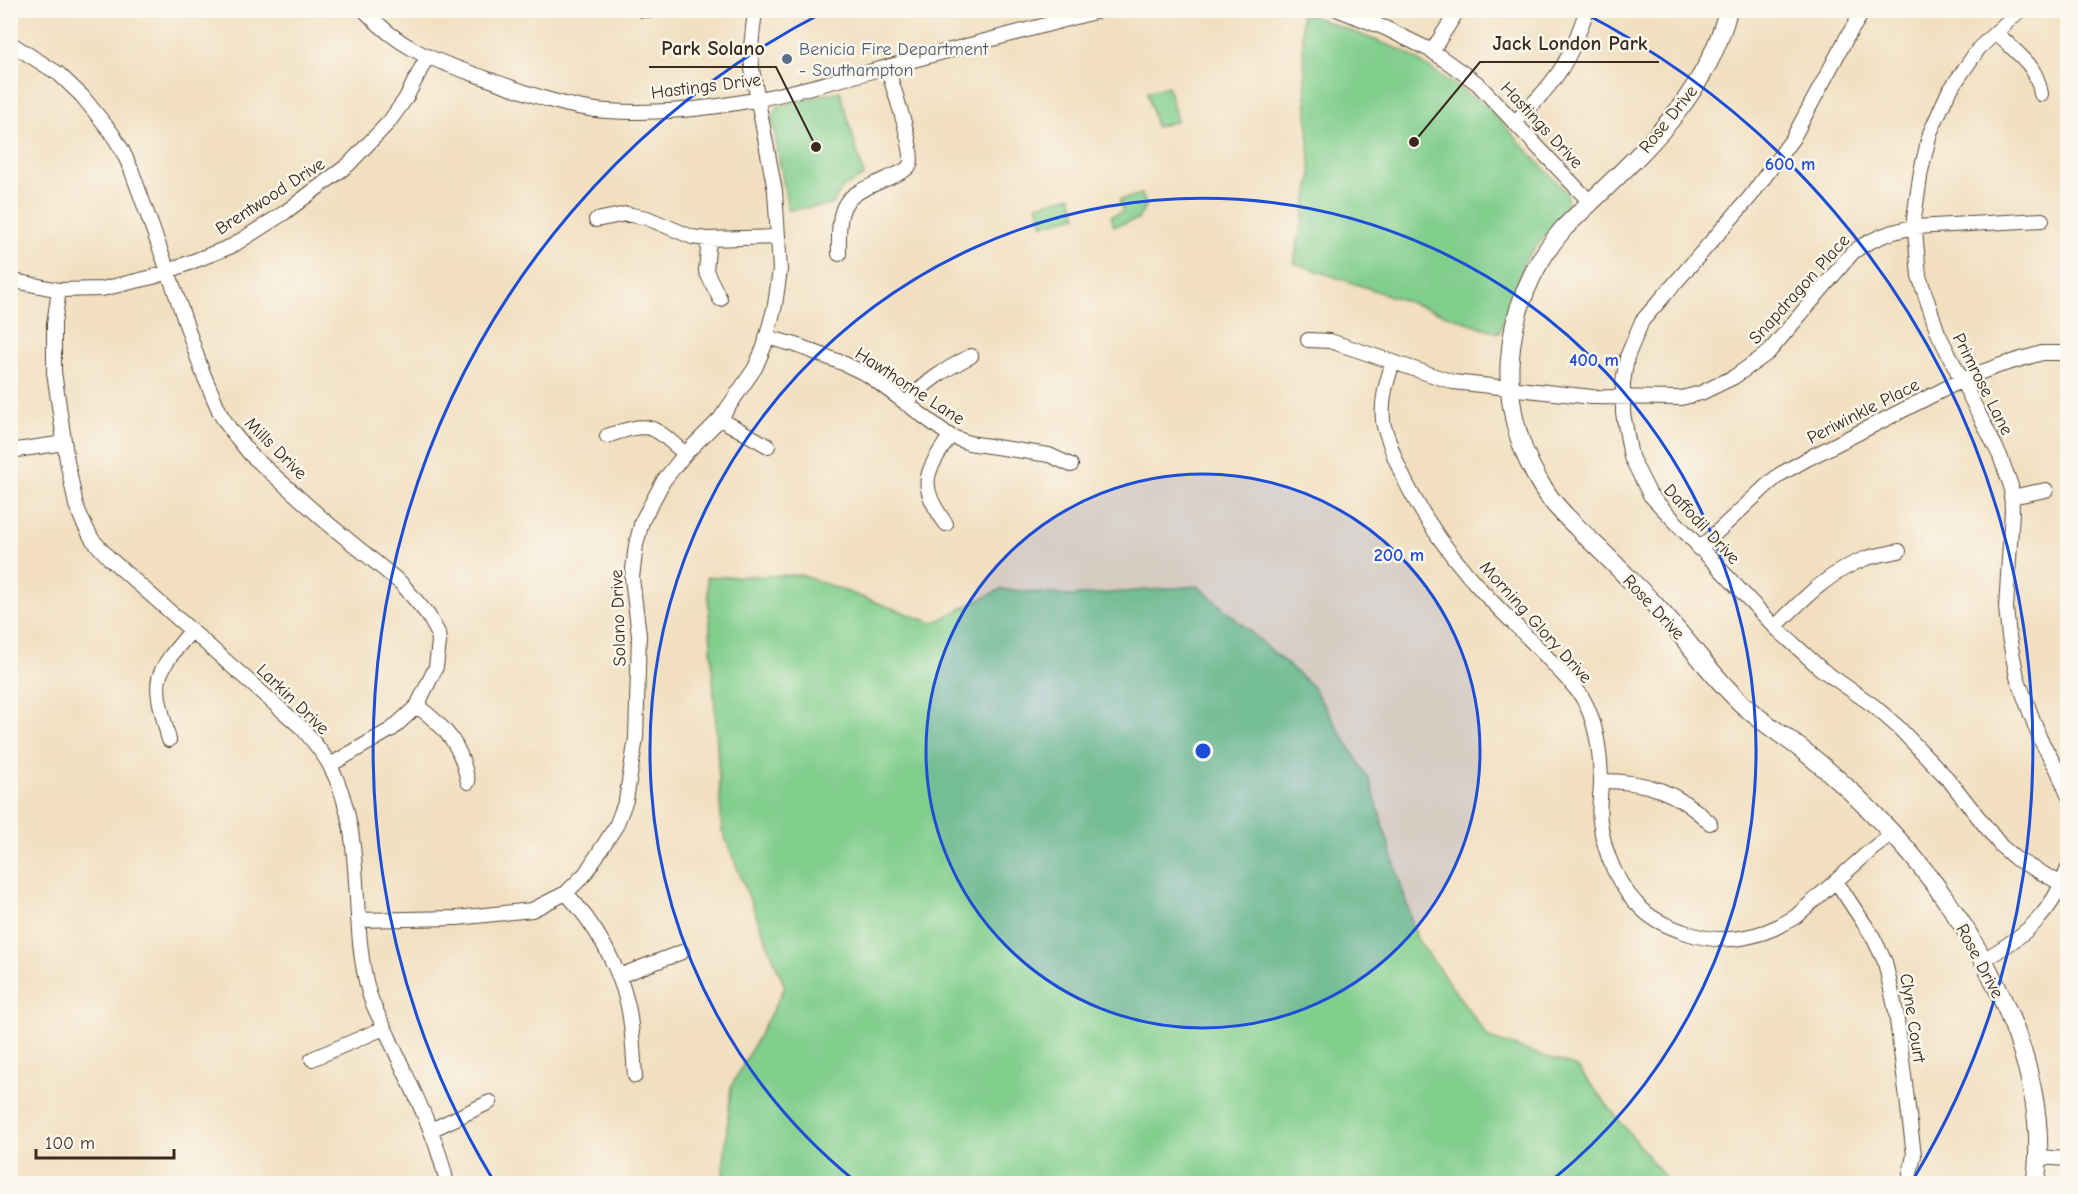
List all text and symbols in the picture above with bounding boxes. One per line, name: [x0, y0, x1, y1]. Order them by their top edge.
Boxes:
callout: Jack London Park: [1480, 24, 1659, 62]
callout: Park Solano: [649, 29, 776, 67]
text: Jack London Park: [1492, 32, 1648, 55]
text: Park Solano: [661, 37, 765, 60]
place label: Benicia Fire Department - Southampton: [799, 39, 989, 81]
marker: Benicia Fire Department - Southampton: [780, 52, 794, 66]
street label: Hastings Drive: [650, 69, 762, 104]
street label: Hastings Drive: [1496, 78, 1587, 173]
street label: Rose Drive: [1635, 81, 1702, 157]
street label: Brentwood Drive: [212, 153, 329, 239]
text: 600 m: [1765, 154, 1815, 175]
street label: Snapdragon Place: [1745, 230, 1854, 349]
street label: Primrose Lane: [1948, 330, 2017, 439]
street label: Hawthorne Lane: [851, 343, 968, 430]
text: 400 m: [1569, 350, 1619, 371]
street label: Periwinkle Place: [1804, 374, 1923, 449]
street label: Mills Drive: [240, 413, 311, 484]
street label: Daffodil Drive: [1659, 480, 1744, 569]
text: 200 m: [1374, 545, 1424, 566]
street label: Morning Glory Drive: [1475, 557, 1596, 688]
street label: Solano Drive: [606, 569, 631, 667]
street label: Rose Drive: [1618, 571, 1689, 644]
street label: Larkin Drive: [252, 660, 333, 739]
centre of rings: [1193, 741, 1213, 761]
street label: Rose Drive: [1951, 920, 2008, 1002]
street label: Clyne Court: [1895, 972, 1930, 1065]
scale bar: [36, 1122, 174, 1160]
text: 100 m: [45, 1133, 95, 1154]

